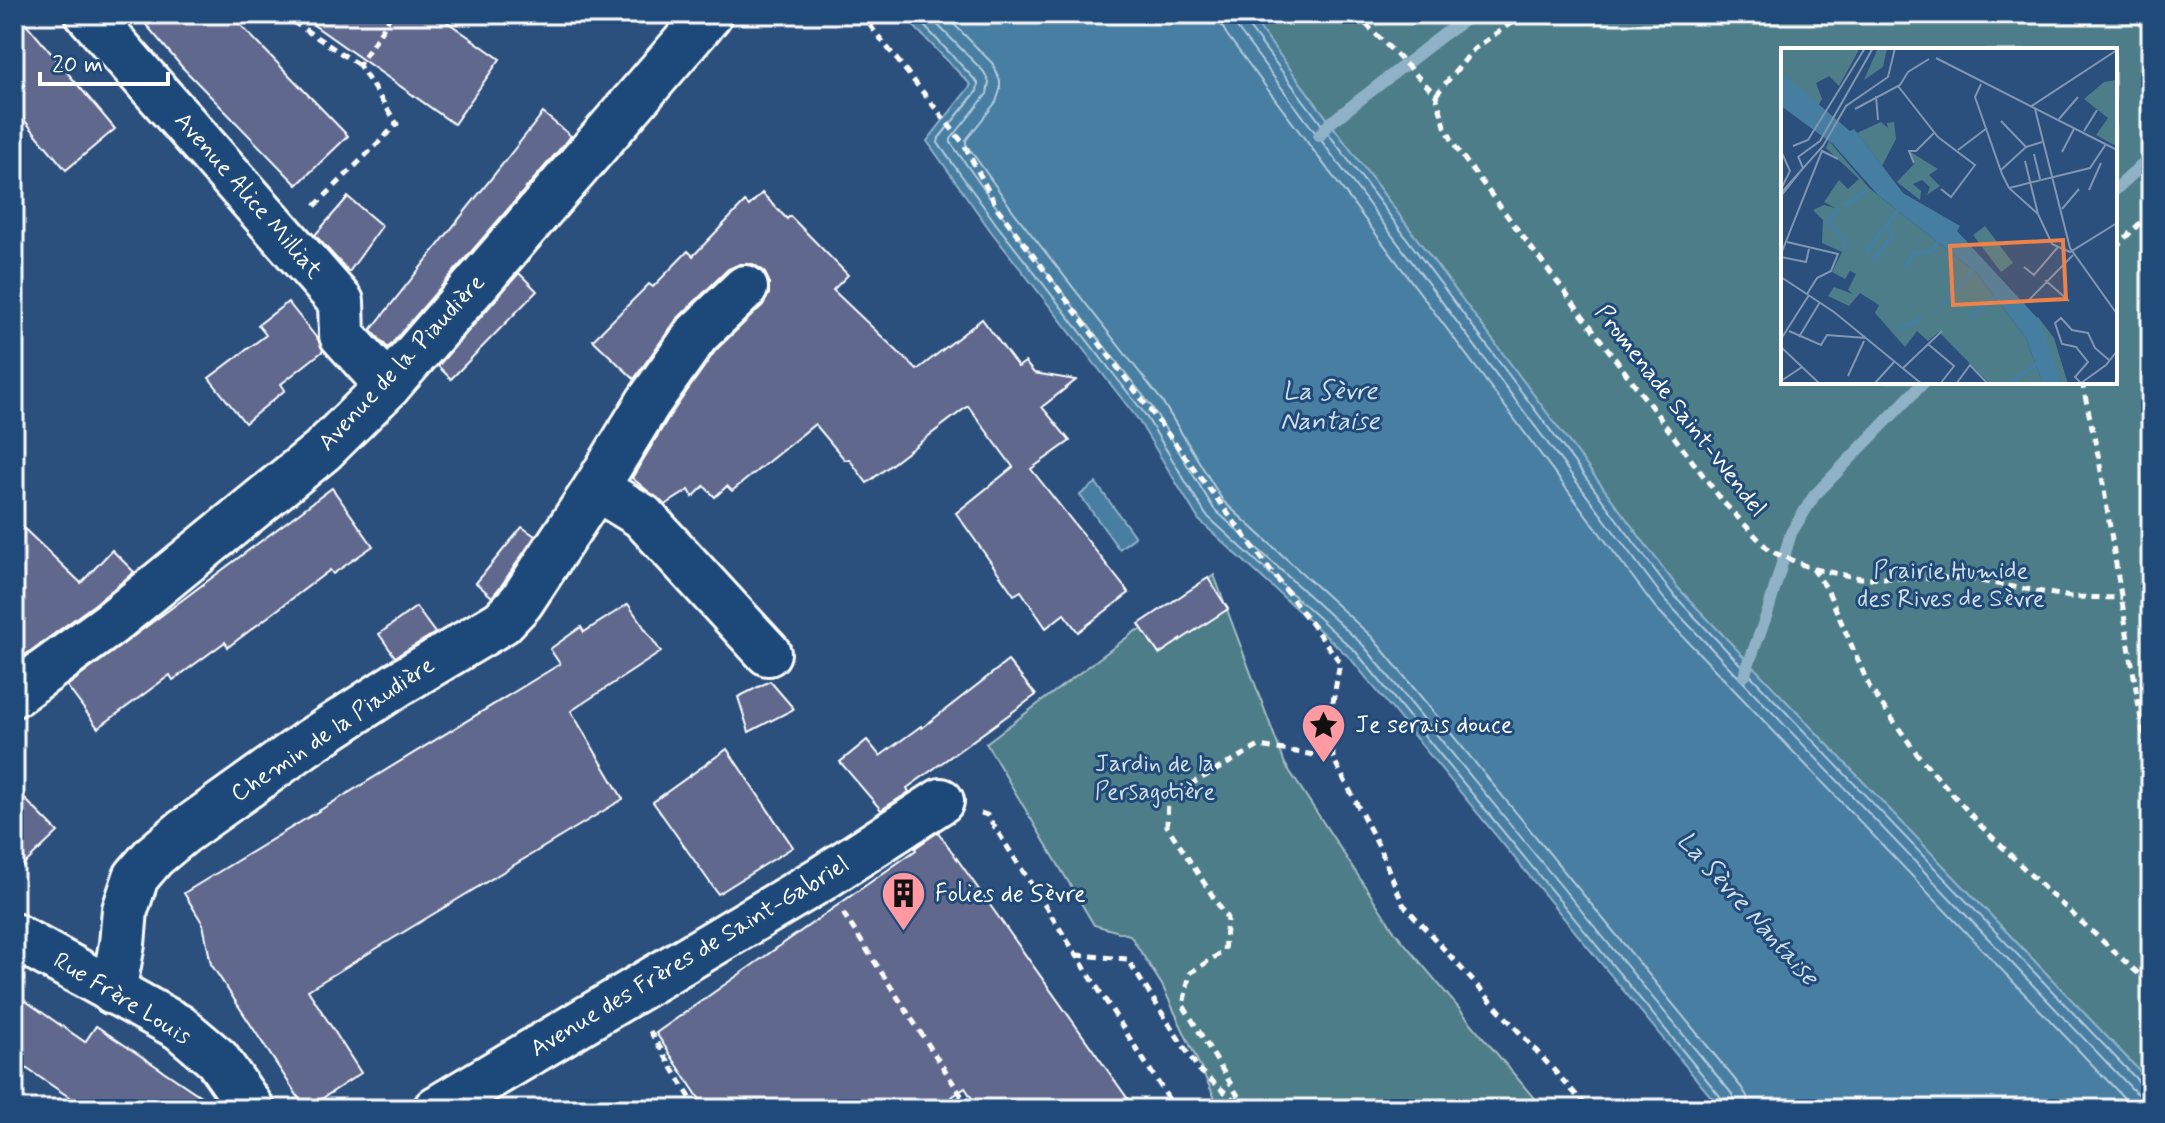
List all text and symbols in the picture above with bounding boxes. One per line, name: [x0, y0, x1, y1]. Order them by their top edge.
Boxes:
scale bar: [40, 36, 168, 86]
inset map: [1781, 48, 2117, 384]
text: 20 m: [52, 50, 103, 81]
street label: Avenue Alice Milliat: [167, 106, 329, 286]
street label: Avenue de la Piaudière: [312, 268, 492, 458]
street label: Promenade Saint-Wendel: [1587, 299, 1773, 523]
water label: La Sèvre Nantaise: [1280, 375, 1381, 439]
park label: Prairie Humide des Rives de Sèvre: [1857, 556, 2045, 615]
street label: Chemin de la Piaudière: [225, 650, 441, 810]
place icon: Je serais douce: [1300, 701, 1348, 764]
place label: Je serais douce: [1355, 710, 1513, 741]
park label: Jardin de la Persagotière: [1095, 749, 1215, 808]
water label: La Sèvre Nantaise: [1669, 825, 1826, 994]
street label: Avenue des Frères de Saint-Gabriel: [525, 849, 855, 1065]
building icon: Folies de Sèvre: [880, 870, 928, 933]
place label: Folies de Sèvre: [935, 879, 1086, 910]
street label: Rue Frère Louis: [47, 946, 197, 1053]

